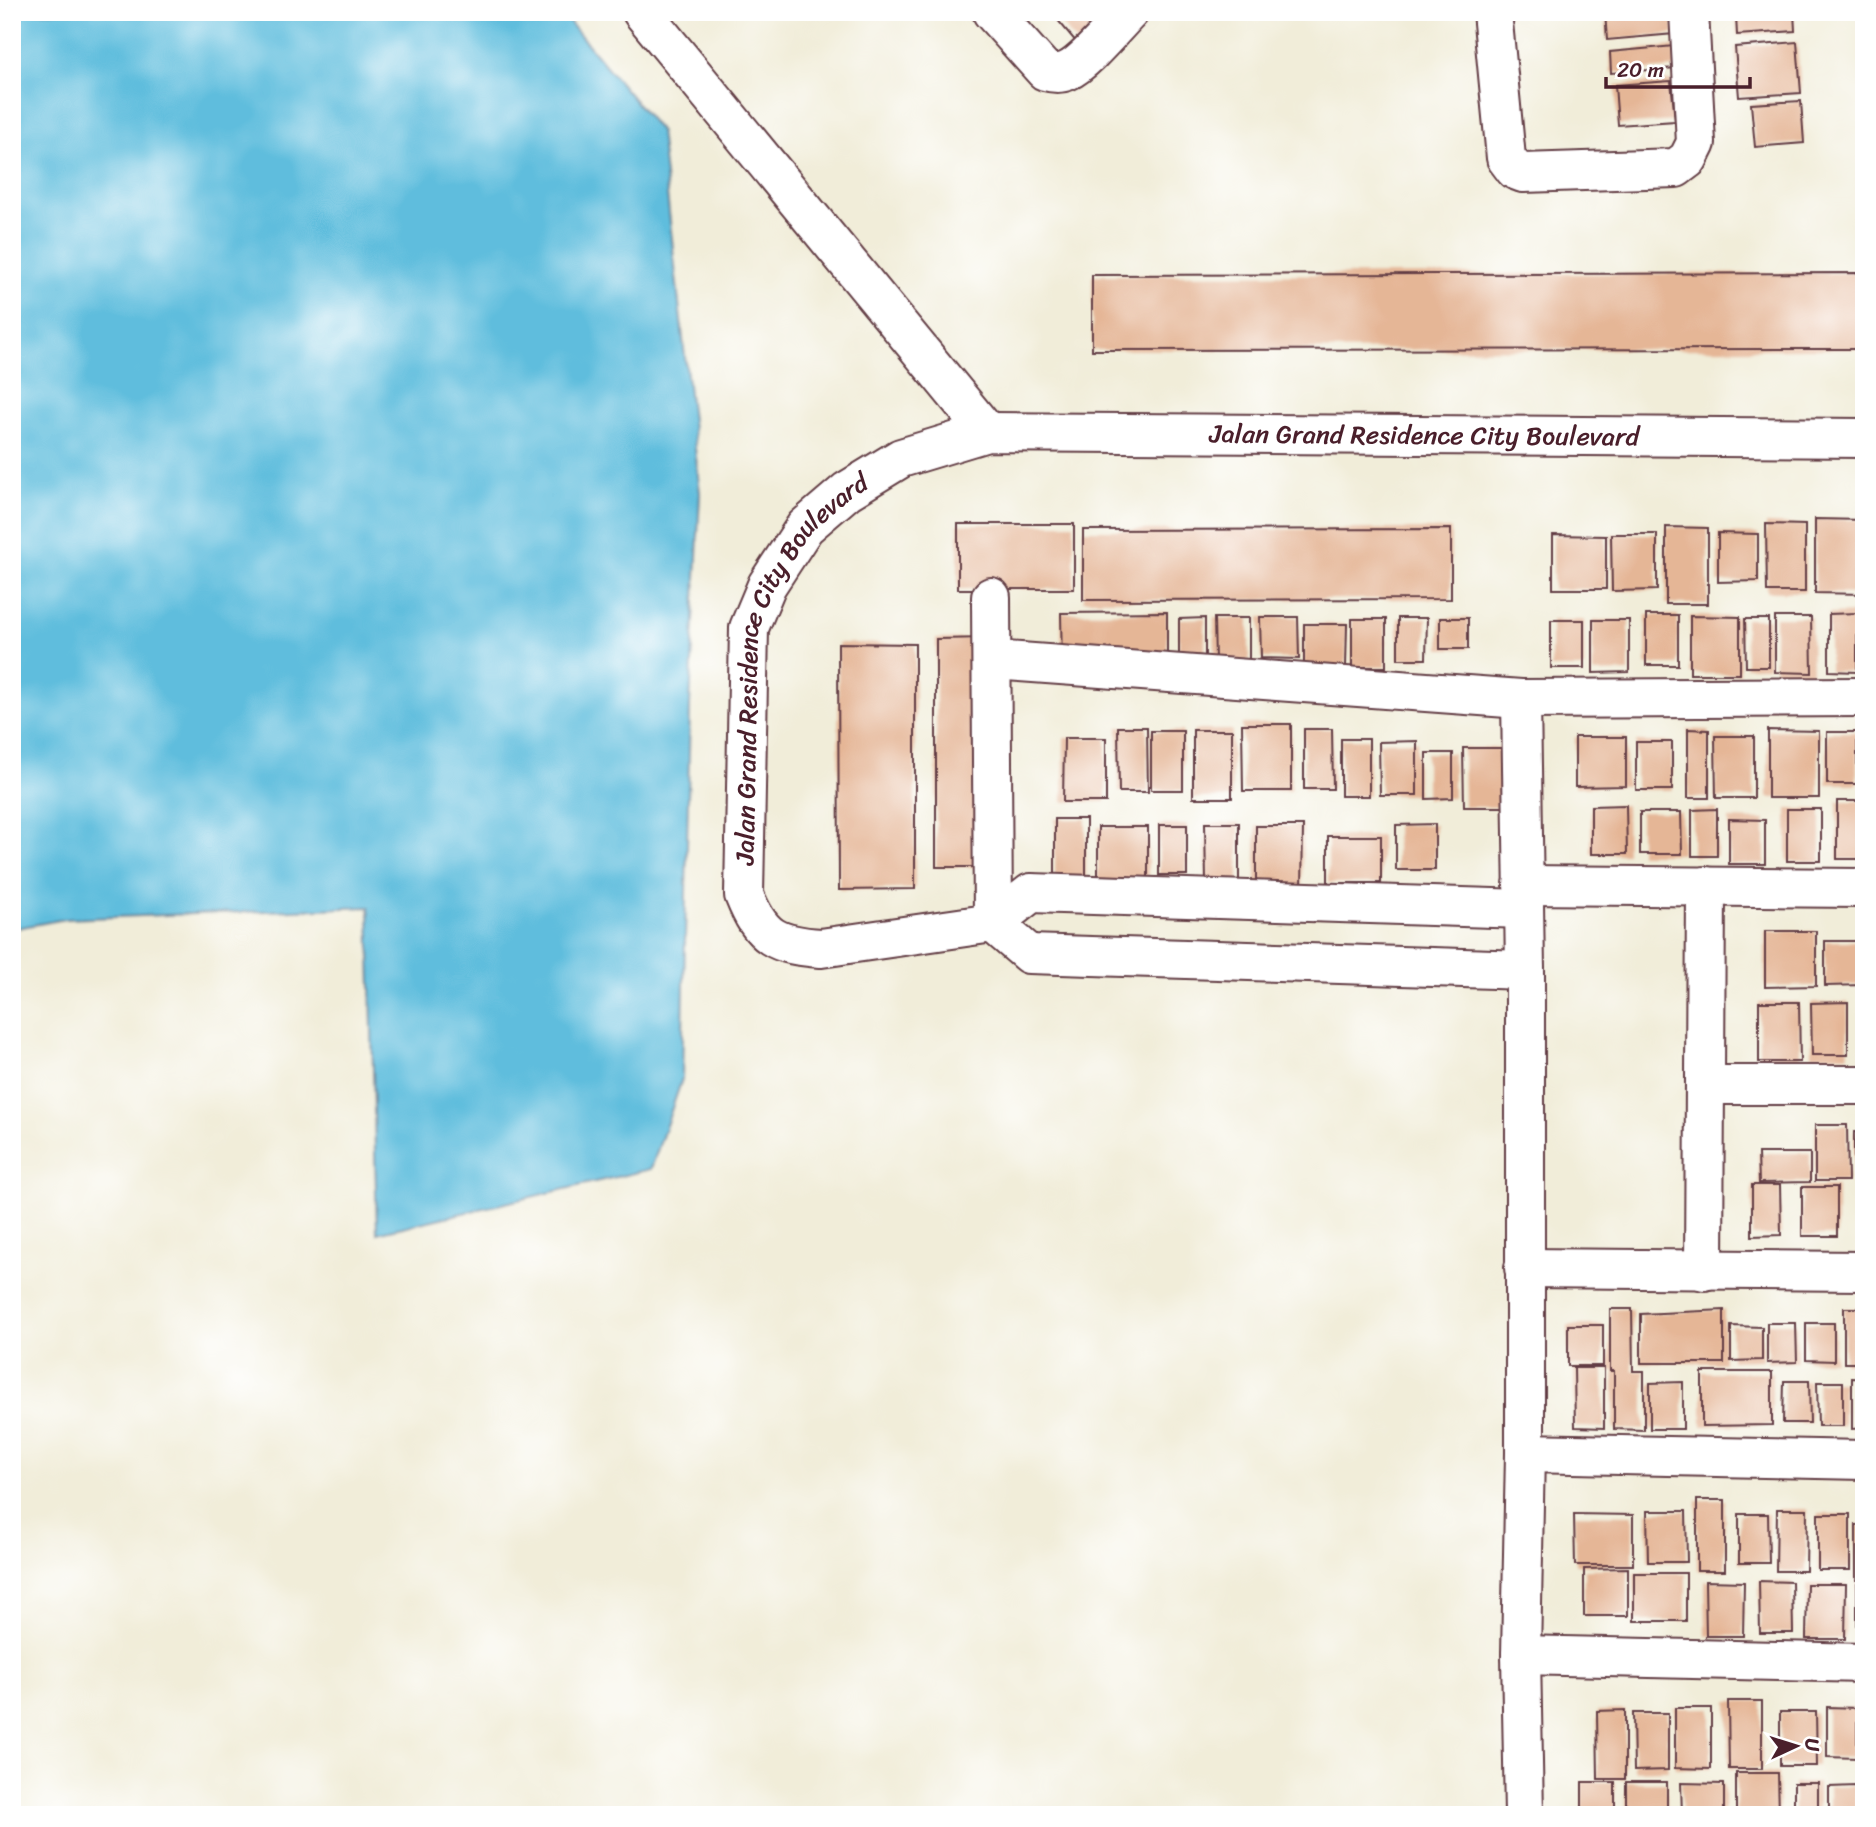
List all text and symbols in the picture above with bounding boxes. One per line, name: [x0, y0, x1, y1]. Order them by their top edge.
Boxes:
scale bar: [1606, 46, 1750, 90]
text: 20 m: [1617, 51, 1664, 89]
street label: Jalan Grand Residence City Boulevard: [1208, 411, 1642, 459]
street label: Jalan Grand Residence City Boulevard: [722, 459, 879, 867]
north arrow: [1760, 1712, 1830, 1782]
text: U: [1796, 1737, 1829, 1754]

